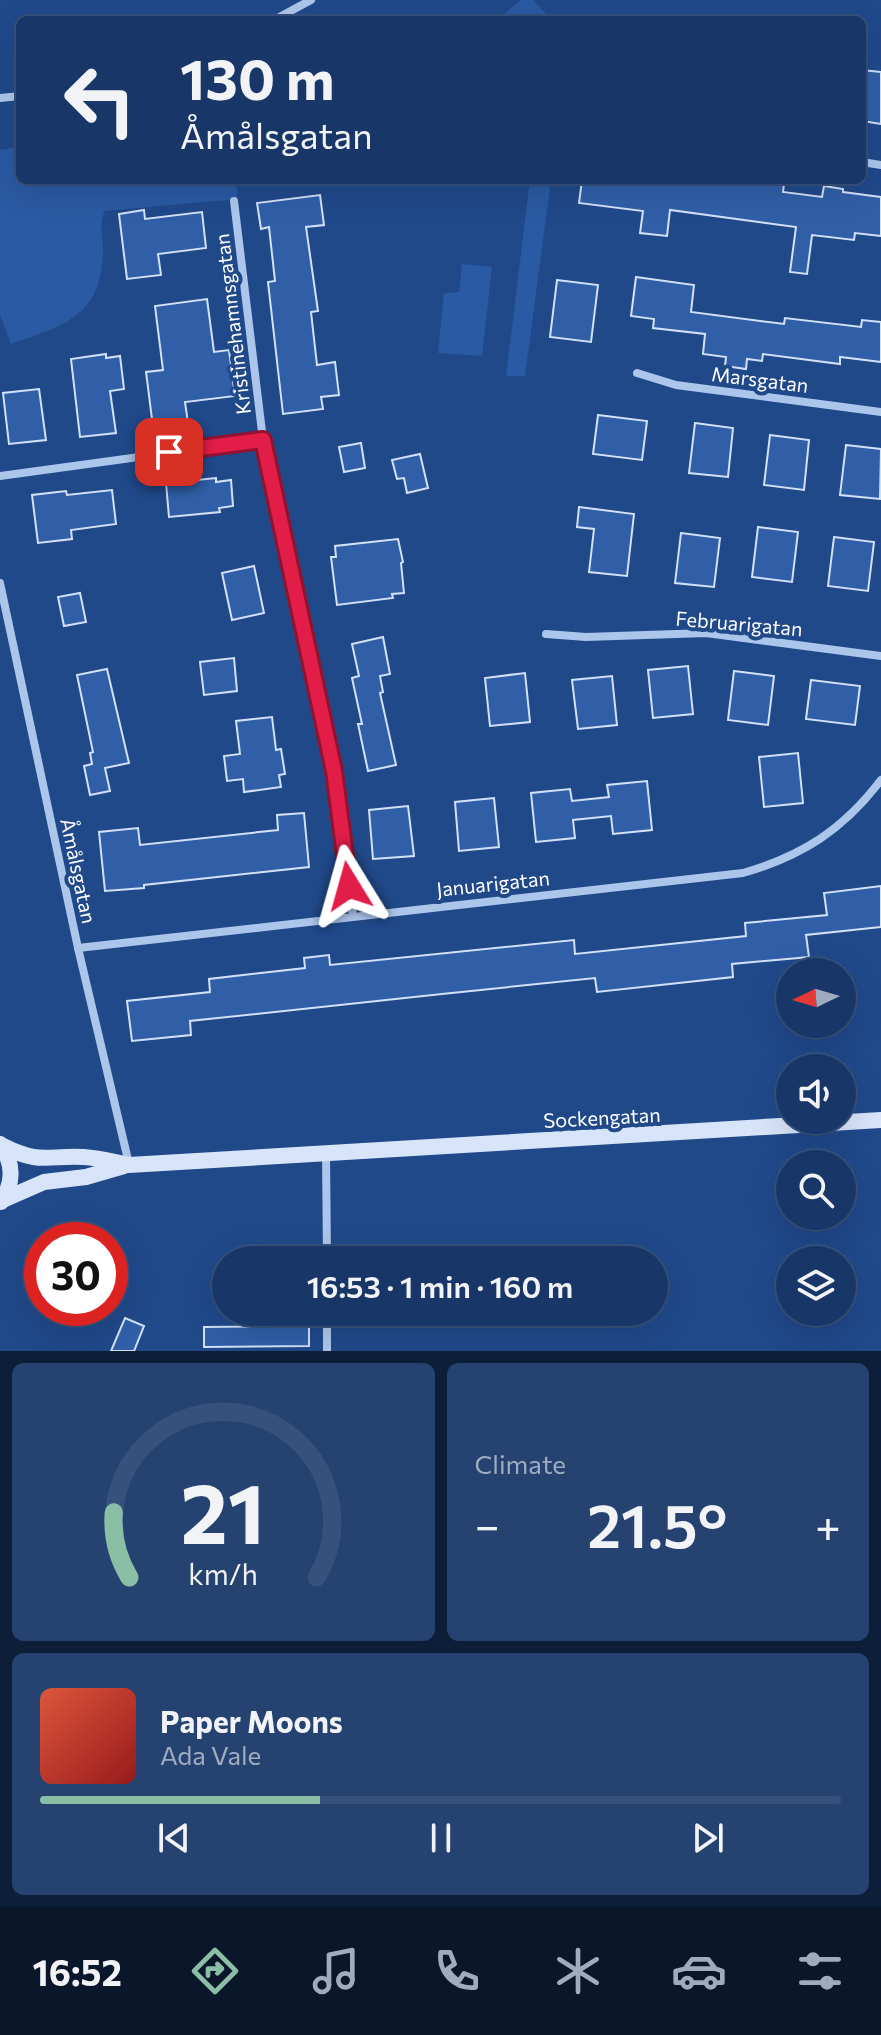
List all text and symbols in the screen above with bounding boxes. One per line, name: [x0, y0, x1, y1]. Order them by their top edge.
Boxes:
text: 130 m: [180, 43, 335, 112]
icon: left: [48, 48, 152, 152]
text: Åmålsgatan: [180, 112, 373, 156]
street label: Kristinehamnsgatan: [209, 232, 255, 416]
street label: Marsgatan: [710, 361, 810, 397]
pin: [135, 418, 203, 486]
icon: arrive: [147, 430, 191, 474]
street label: Februarigatan: [675, 605, 804, 641]
street label: Åmålsgatan: [56, 816, 102, 926]
position arrow: [307, 844, 391, 928]
street label: Januarigatan: [435, 865, 551, 901]
north arrow: [776, 958, 856, 1038]
map controls: [776, 958, 856, 1326]
button: sound: [776, 1054, 856, 1134]
street label: Sockengatan: [543, 1102, 661, 1132]
button: search: [776, 1150, 856, 1230]
speed limit sign: 30: [24, 1222, 128, 1326]
button: layers: [776, 1246, 856, 1326]
text: 16:53 · 1 min · 160 m: [307, 1267, 573, 1304]
text: Climate: [475, 1448, 566, 1479]
text: 21: [181, 1459, 266, 1561]
text: 21.5°: [587, 1487, 727, 1560]
text: −: [475, 1497, 500, 1551]
text: +: [815, 1497, 841, 1551]
text: km/h: [188, 1556, 258, 1591]
text: Paper Moons: [160, 1702, 343, 1739]
text: Ada Vale: [160, 1739, 261, 1770]
icon: previous: [152, 1816, 196, 1860]
icon: pause: [419, 1816, 463, 1860]
icon: next: [686, 1816, 730, 1860]
icon: directions: [187, 1943, 243, 1999]
icon: music: [308, 1943, 364, 1999]
icon: phone: [429, 1943, 485, 1999]
icon: climate: [550, 1943, 606, 1999]
icon: car: [671, 1943, 727, 1999]
icon: filters: [792, 1943, 848, 1999]
text: 16:52: [33, 1949, 122, 1993]

